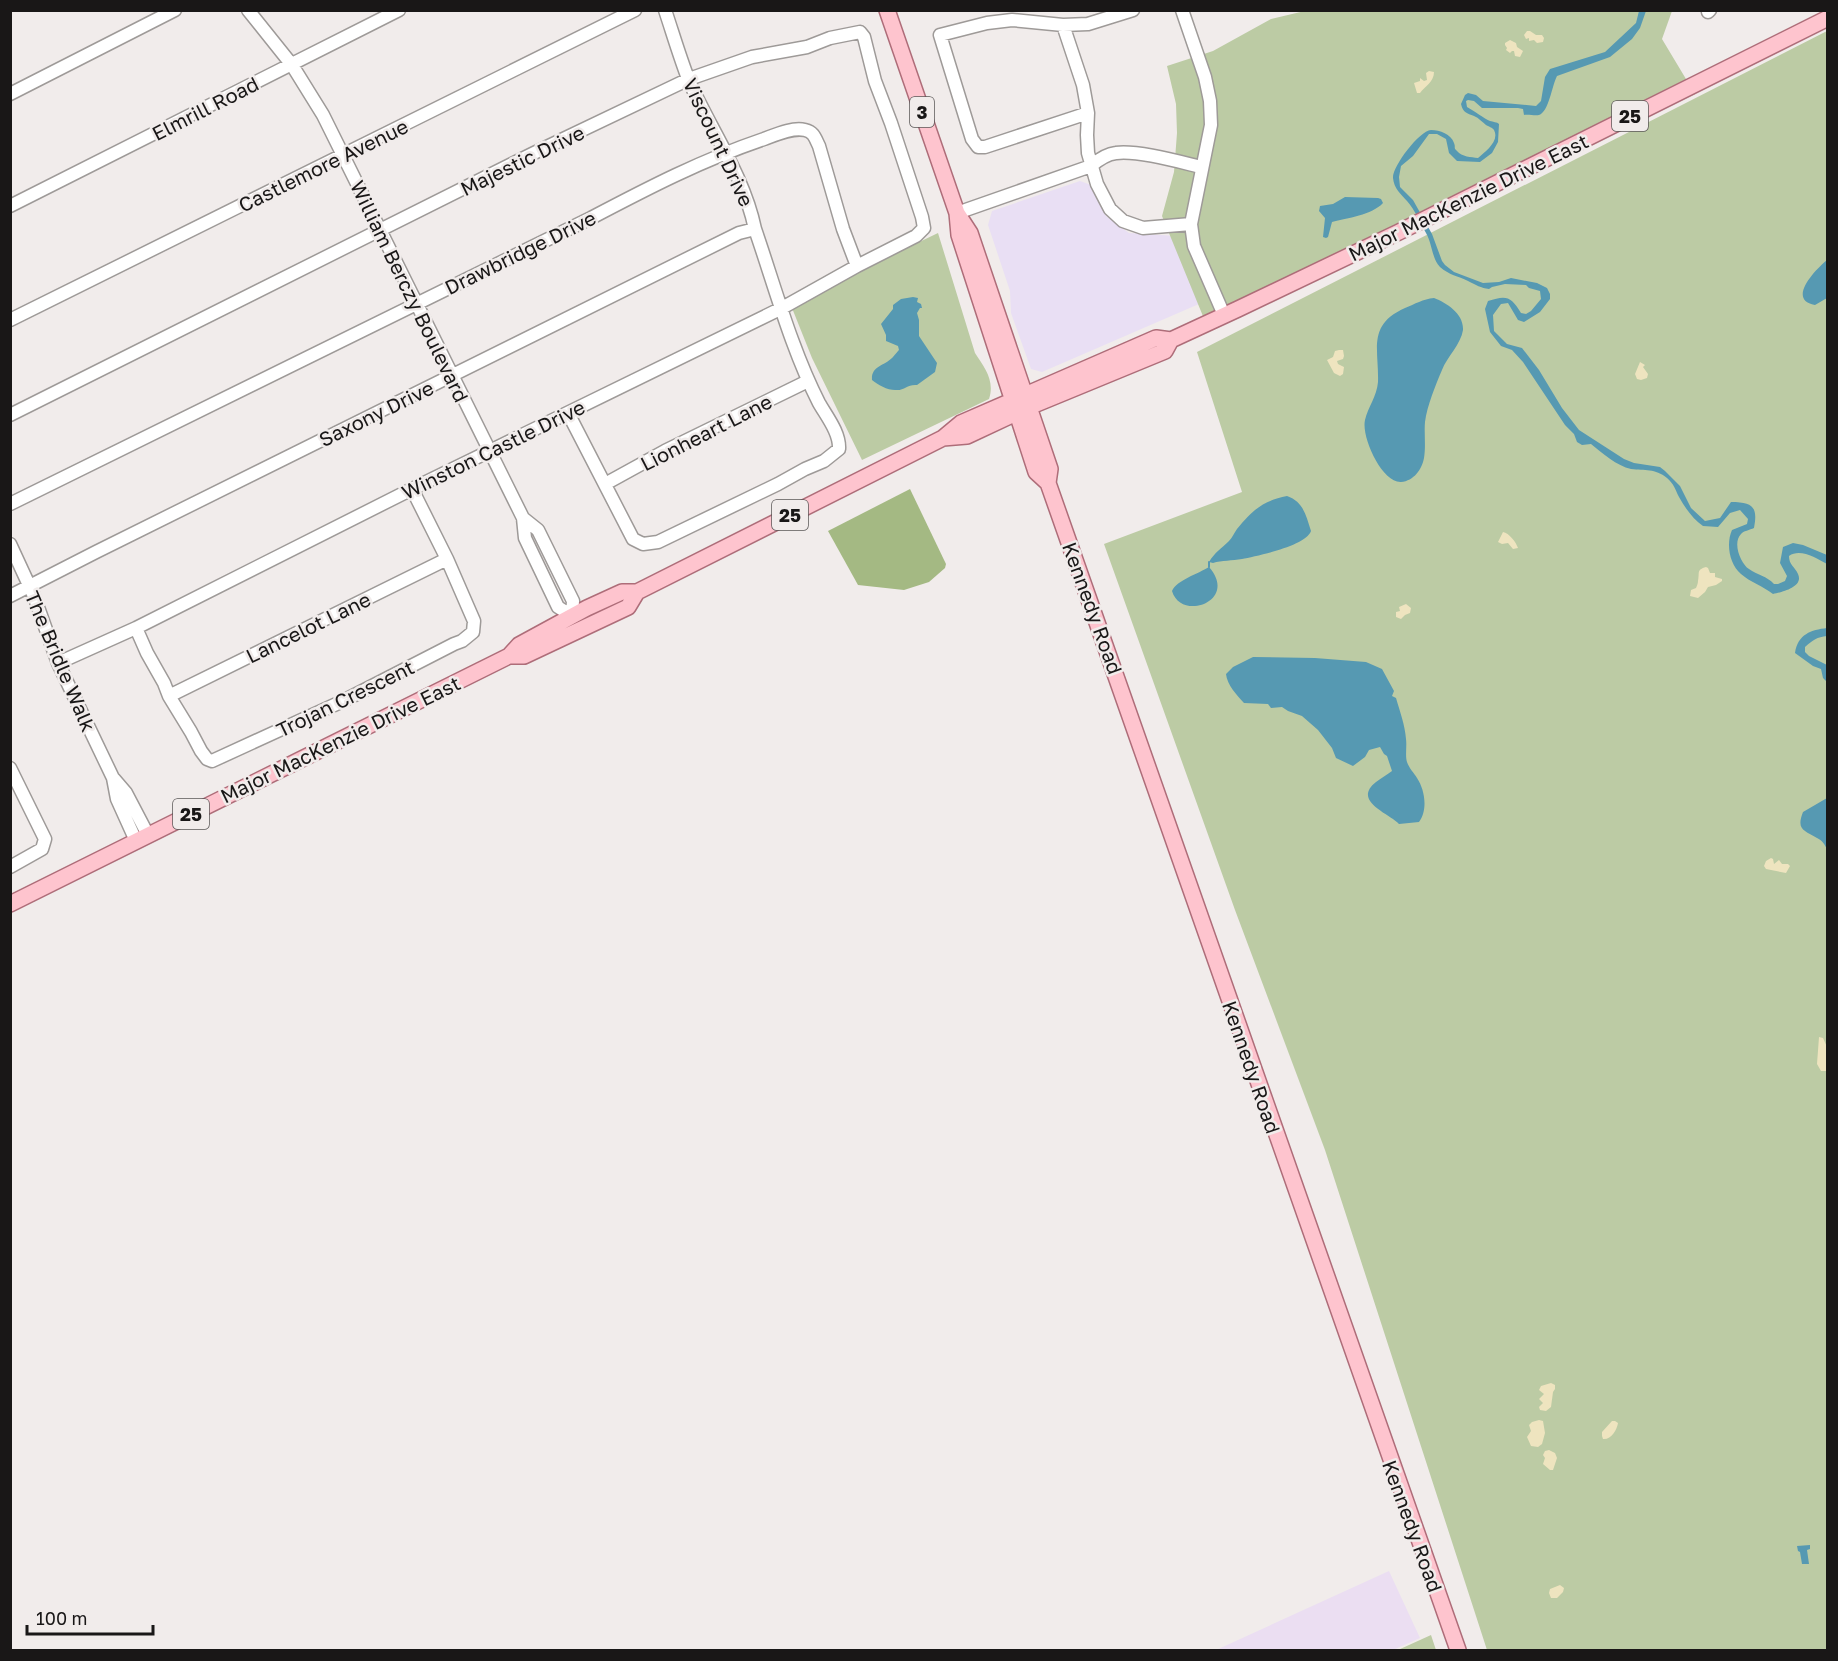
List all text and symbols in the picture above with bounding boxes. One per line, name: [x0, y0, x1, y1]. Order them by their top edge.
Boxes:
street label: Elmrill Road: [148, 71, 262, 145]
street label: Viscount Drive: [679, 74, 759, 210]
road number: 3: [910, 97, 934, 127]
road number: 25: [1612, 101, 1648, 131]
street label: Castlemore Avenue: [234, 113, 412, 217]
street label: Majestic Drive: [456, 120, 588, 200]
street label: Major MacKenzie Drive East: [1344, 128, 1592, 266]
street label: William Berczy Boulevard: [346, 176, 474, 406]
street label: Drawbridge Drive: [441, 205, 599, 299]
street label: Saxony Drive: [315, 375, 437, 451]
street label: Lionheart Lane: [636, 389, 776, 475]
street label: Winston Castle Drive: [398, 394, 588, 504]
road number: 25: [772, 500, 808, 530]
street label: Kennedy Road: [1058, 539, 1128, 677]
street label: Lancelot Lane: [242, 586, 374, 668]
street label: The Bridle Walk: [21, 587, 101, 735]
street label: Trojan Crescent: [272, 654, 418, 742]
street label: Major MacKenzie Drive East: [216, 670, 464, 808]
road number: 25: [173, 799, 209, 829]
street label: Kennedy Road: [1218, 998, 1286, 1136]
street label: Kennedy Road: [1378, 1457, 1448, 1595]
scale bar: [27, 1598, 153, 1636]
text: 100 m: [36, 1607, 87, 1629]

